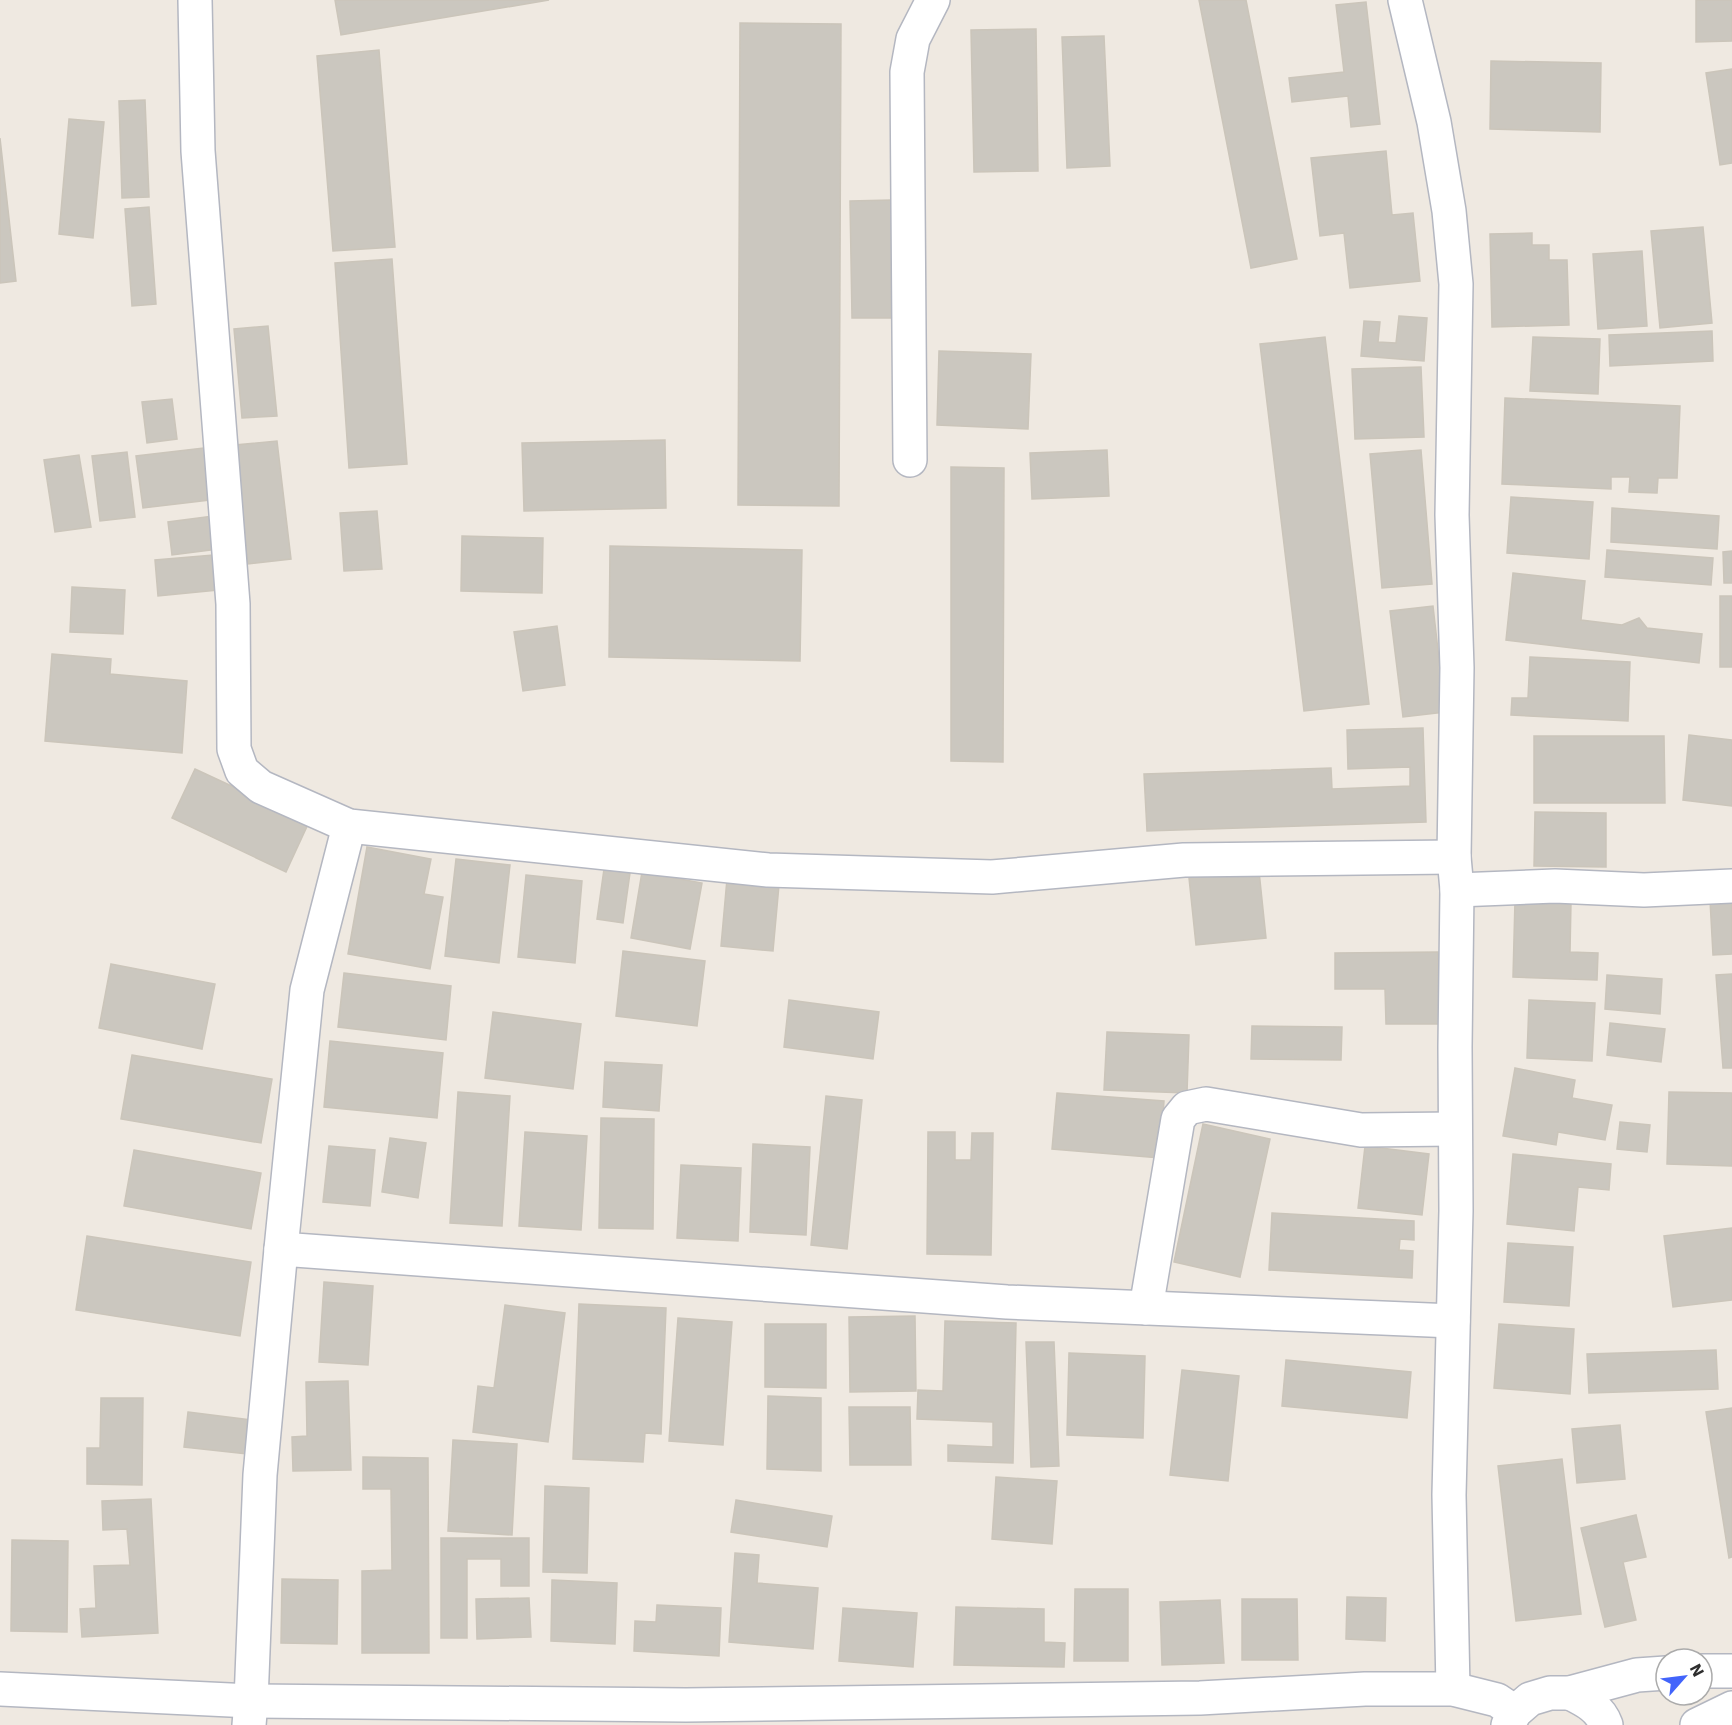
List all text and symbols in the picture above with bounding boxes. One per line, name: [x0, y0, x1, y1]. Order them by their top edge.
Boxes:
north arrow: [1654, 1647, 1714, 1707]
text: N: [1686, 1660, 1709, 1680]

